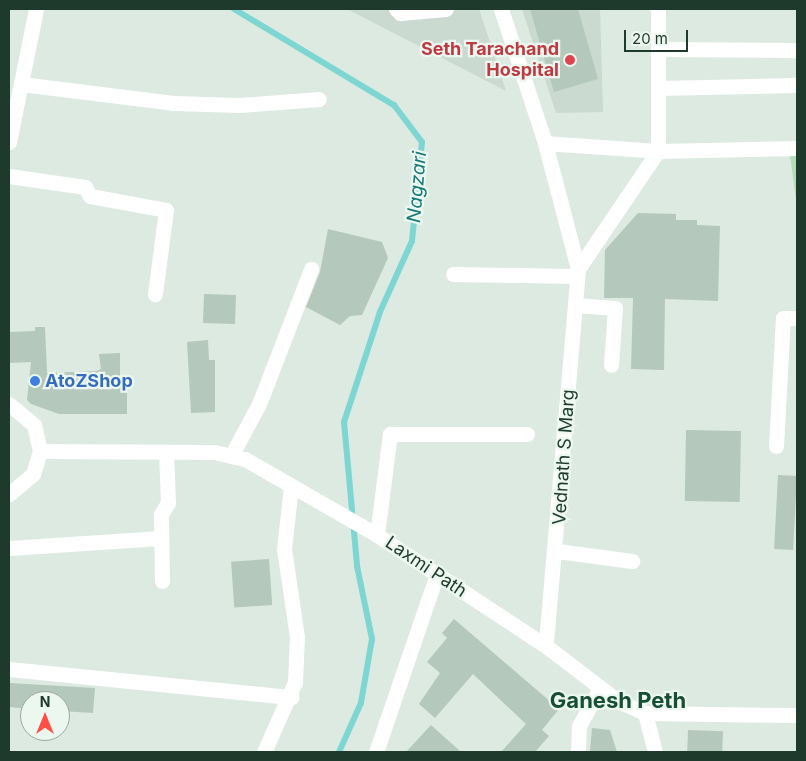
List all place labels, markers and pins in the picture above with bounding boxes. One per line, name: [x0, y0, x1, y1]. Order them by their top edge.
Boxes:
place label: Seth Tarachand Hospital: [421, 39, 559, 82]
marker: Seth Tarachand Hospital: [563, 53, 577, 67]
place label: AtoZShop: [45, 370, 133, 392]
marker: AtoZShop: [29, 375, 41, 387]

